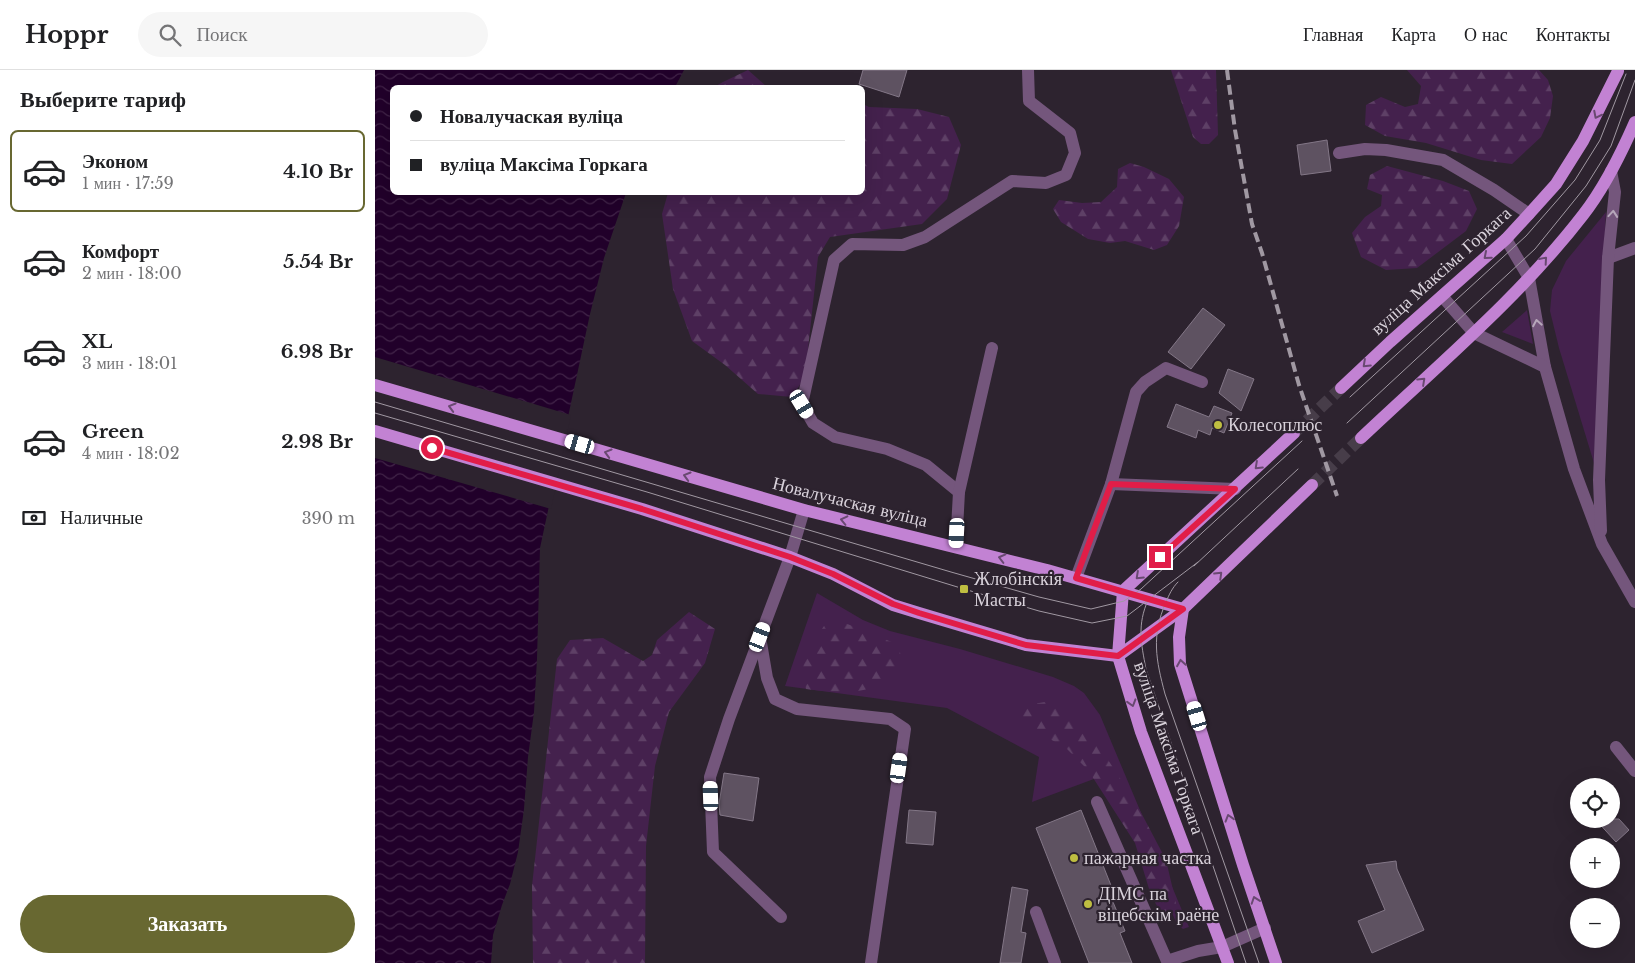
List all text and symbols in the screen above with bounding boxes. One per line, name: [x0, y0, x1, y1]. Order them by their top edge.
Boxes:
search box: [138, 12, 488, 57]
text: Hoppr: [25, 20, 108, 49]
icon: search: [156, 21, 184, 49]
text: Поиск: [196, 23, 247, 46]
text: Главная: [1303, 24, 1363, 46]
text: Карта: [1391, 24, 1436, 46]
text: О нас: [1464, 24, 1508, 46]
text: Контакты: [1536, 24, 1610, 46]
text: Выберите тариф: [20, 86, 186, 113]
text: Новалучаская вуліца: [440, 105, 623, 128]
one-way arrow: [1592, 110, 1603, 119]
icon: car: [22, 149, 67, 194]
text: Эконом: [82, 150, 148, 173]
text: вуліца Максіма Горкага: [440, 153, 648, 176]
text: 4.10 Br: [283, 160, 353, 183]
text: 1 мин · 17:59: [82, 173, 174, 193]
street label: вуліца Максіма Горкага: [1366, 202, 1516, 340]
one-way arrow: [1607, 210, 1618, 218]
icon: car: [22, 239, 67, 284]
text: Комфорт: [82, 240, 159, 263]
text: 5.54 Br: [283, 250, 353, 273]
one-way arrow: [1484, 250, 1493, 259]
one-way arrow: [1538, 257, 1547, 266]
text: 2 мин · 18:00: [82, 263, 182, 283]
one-way arrow: [1533, 318, 1543, 327]
icon: car: [22, 329, 67, 374]
text: XL: [82, 330, 112, 353]
text: 6.98 Br: [281, 340, 353, 363]
text: 3 мин · 18:01: [82, 353, 177, 373]
one-way arrow: [1363, 358, 1372, 367]
one-way arrow: [1417, 378, 1426, 387]
car: [787, 387, 816, 421]
one-way arrow: [448, 403, 457, 413]
place label: Колесоплюс: [1228, 414, 1322, 436]
icon: car: [22, 419, 67, 464]
marker: Колесоплюс: [1212, 419, 1224, 431]
text: Green: [82, 420, 144, 443]
text: 2.98 Br: [281, 430, 353, 453]
car: [563, 433, 596, 455]
route start: [421, 437, 443, 459]
text: 4 мин · 18:02: [82, 443, 180, 463]
one-way arrow: [604, 448, 613, 458]
one-way arrow: [1255, 460, 1264, 469]
one-way arrow: [684, 471, 692, 481]
street label: Новалучаская вуліца: [770, 472, 930, 532]
icon: cash: [20, 504, 48, 532]
text: Наличные: [60, 506, 143, 529]
text: 390 m: [302, 508, 355, 528]
one-way arrow: [839, 515, 848, 526]
car: [948, 518, 965, 548]
route end: [1149, 546, 1171, 568]
one-way arrow: [998, 554, 1006, 564]
place label: Жлобінскія Масты: [974, 568, 1062, 611]
one-way arrow: [1136, 570, 1145, 579]
one-way arrow: [1213, 572, 1222, 581]
marker: Жлобінскія Масты: [958, 583, 970, 595]
car: [747, 620, 772, 654]
one-way arrow: [1176, 658, 1187, 666]
street label: вуліца Максіма Горкага: [1129, 659, 1209, 837]
one-way arrow: [1126, 698, 1136, 707]
car: [1185, 699, 1208, 733]
car: [889, 752, 908, 784]
map controls: [1570, 778, 1620, 948]
button: locate: [1570, 778, 1620, 828]
car: [702, 781, 719, 811]
one-way arrow: [1224, 814, 1234, 823]
button: +: [1570, 838, 1620, 888]
place label: пажарная частка: [1084, 847, 1211, 869]
marker: пажарная частка: [1068, 852, 1080, 864]
place label: ДІМС па віцебскім раёне: [1098, 883, 1219, 926]
button: Заказать: [20, 895, 355, 953]
one-way arrow: [1251, 896, 1261, 905]
marker: ДІМС па віцебскім раёне: [1082, 898, 1094, 910]
button: −: [1570, 898, 1620, 948]

